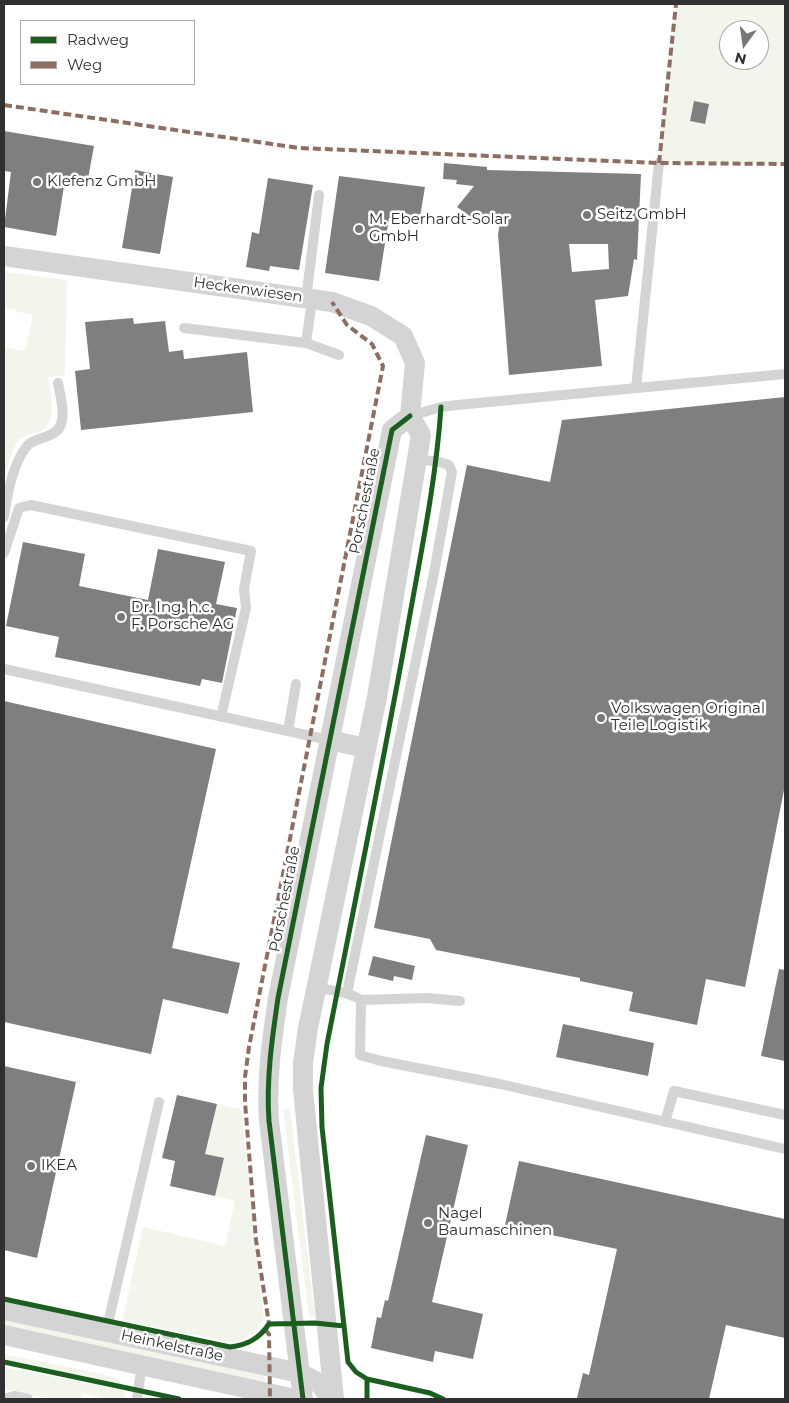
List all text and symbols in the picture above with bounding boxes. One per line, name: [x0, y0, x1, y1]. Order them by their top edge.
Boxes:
legend: [20, 20, 195, 85]
north arrow: [719, 20, 769, 70]
text: Radweg: [67, 30, 129, 49]
text: N: [733, 48, 748, 69]
text: Weg: [67, 55, 102, 74]
place label: Klefenz GmbH: [47, 173, 156, 191]
marker: Klefenz GmbH: [31, 176, 43, 188]
place label: Seitz GmbH: [597, 206, 687, 224]
marker: Seitz GmbH: [581, 209, 593, 221]
place label: M. Eberhardt-Solar GmbH: [369, 211, 509, 246]
marker: M. Eberhardt-Solar GmbH: [353, 223, 365, 235]
street label: Heckenwiesen: [192, 273, 304, 307]
street label: Porschestraße: [346, 446, 384, 556]
place label: Dr. Ing. h.c. F. Porsche AG: [131, 599, 234, 634]
marker: Dr. Ing. h.c. F. Porsche AG: [115, 611, 127, 623]
place label: Volkswagen Original Teile Logistik: [611, 700, 765, 735]
marker: Volkswagen Original Teile Logistik: [595, 712, 607, 724]
street label: Porschestraße: [266, 844, 304, 954]
place label: IKEA: [41, 1157, 77, 1175]
marker: IKEA: [25, 1160, 37, 1172]
place label: Nagel Baumaschinen: [438, 1205, 552, 1240]
marker: Nagel Baumaschinen: [422, 1217, 434, 1229]
street label: Heinkelstraße: [119, 1326, 225, 1366]

